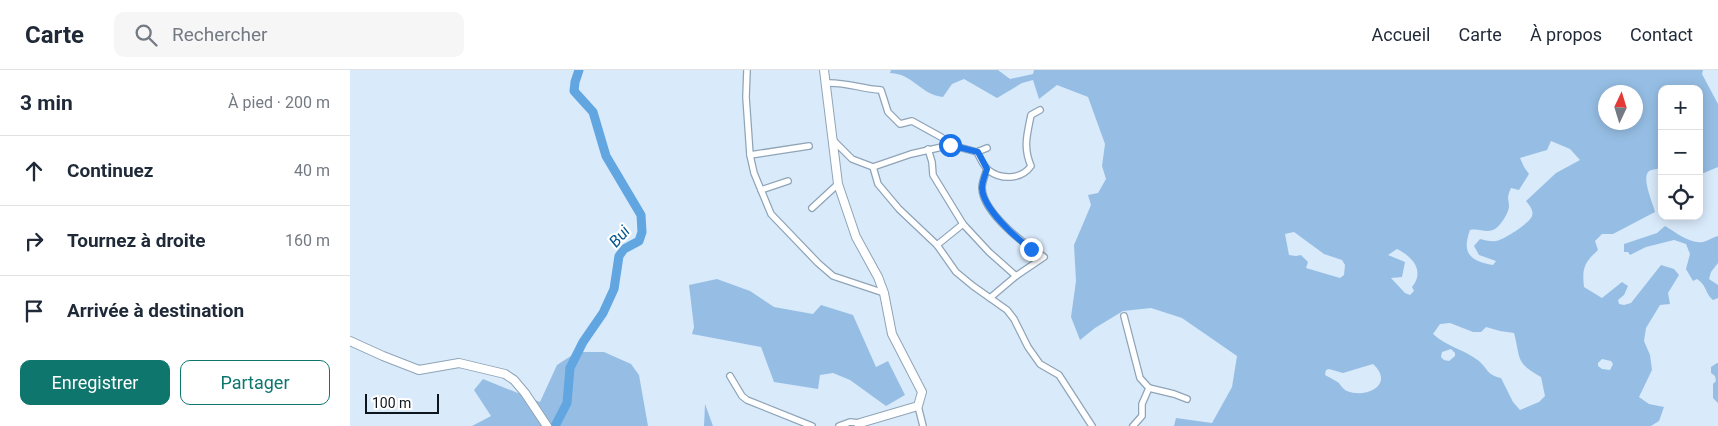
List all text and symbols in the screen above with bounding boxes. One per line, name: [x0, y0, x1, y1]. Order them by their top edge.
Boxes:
search box: [114, 12, 464, 57]
text: Carte: [25, 21, 84, 49]
icon: search: [132, 21, 160, 49]
text: Rechercher: [172, 23, 267, 46]
text: Accueil: [1372, 24, 1430, 45]
text: Carte: [1458, 24, 1502, 45]
text: À propos: [1530, 24, 1602, 45]
text: Contact: [1630, 24, 1693, 45]
north arrow: [1598, 85, 1643, 130]
map controls: [1658, 85, 1703, 220]
button: +: [1658, 85, 1703, 130]
text: 3 min: [20, 91, 73, 115]
text: À pied · 200 m: [228, 93, 330, 112]
button: −: [1658, 130, 1703, 175]
route start: [939, 134, 962, 157]
icon: ahead: [20, 157, 48, 185]
text: Continuez: [67, 159, 153, 182]
text: 40 m: [294, 161, 330, 180]
button: locate: [1658, 175, 1703, 220]
water label: Bui: [605, 222, 634, 251]
icon: right: [20, 227, 48, 255]
text: Tournez à droite: [67, 229, 206, 252]
text: 160 m: [285, 231, 330, 250]
route end: [1020, 238, 1043, 261]
icon: arrive: [20, 297, 48, 325]
text: Arrivée à destination: [67, 299, 244, 322]
button: Enregistrer: [20, 360, 170, 405]
button: Partager: [180, 360, 330, 405]
scale bar: [365, 391, 439, 414]
text: 100 m: [372, 395, 411, 411]

